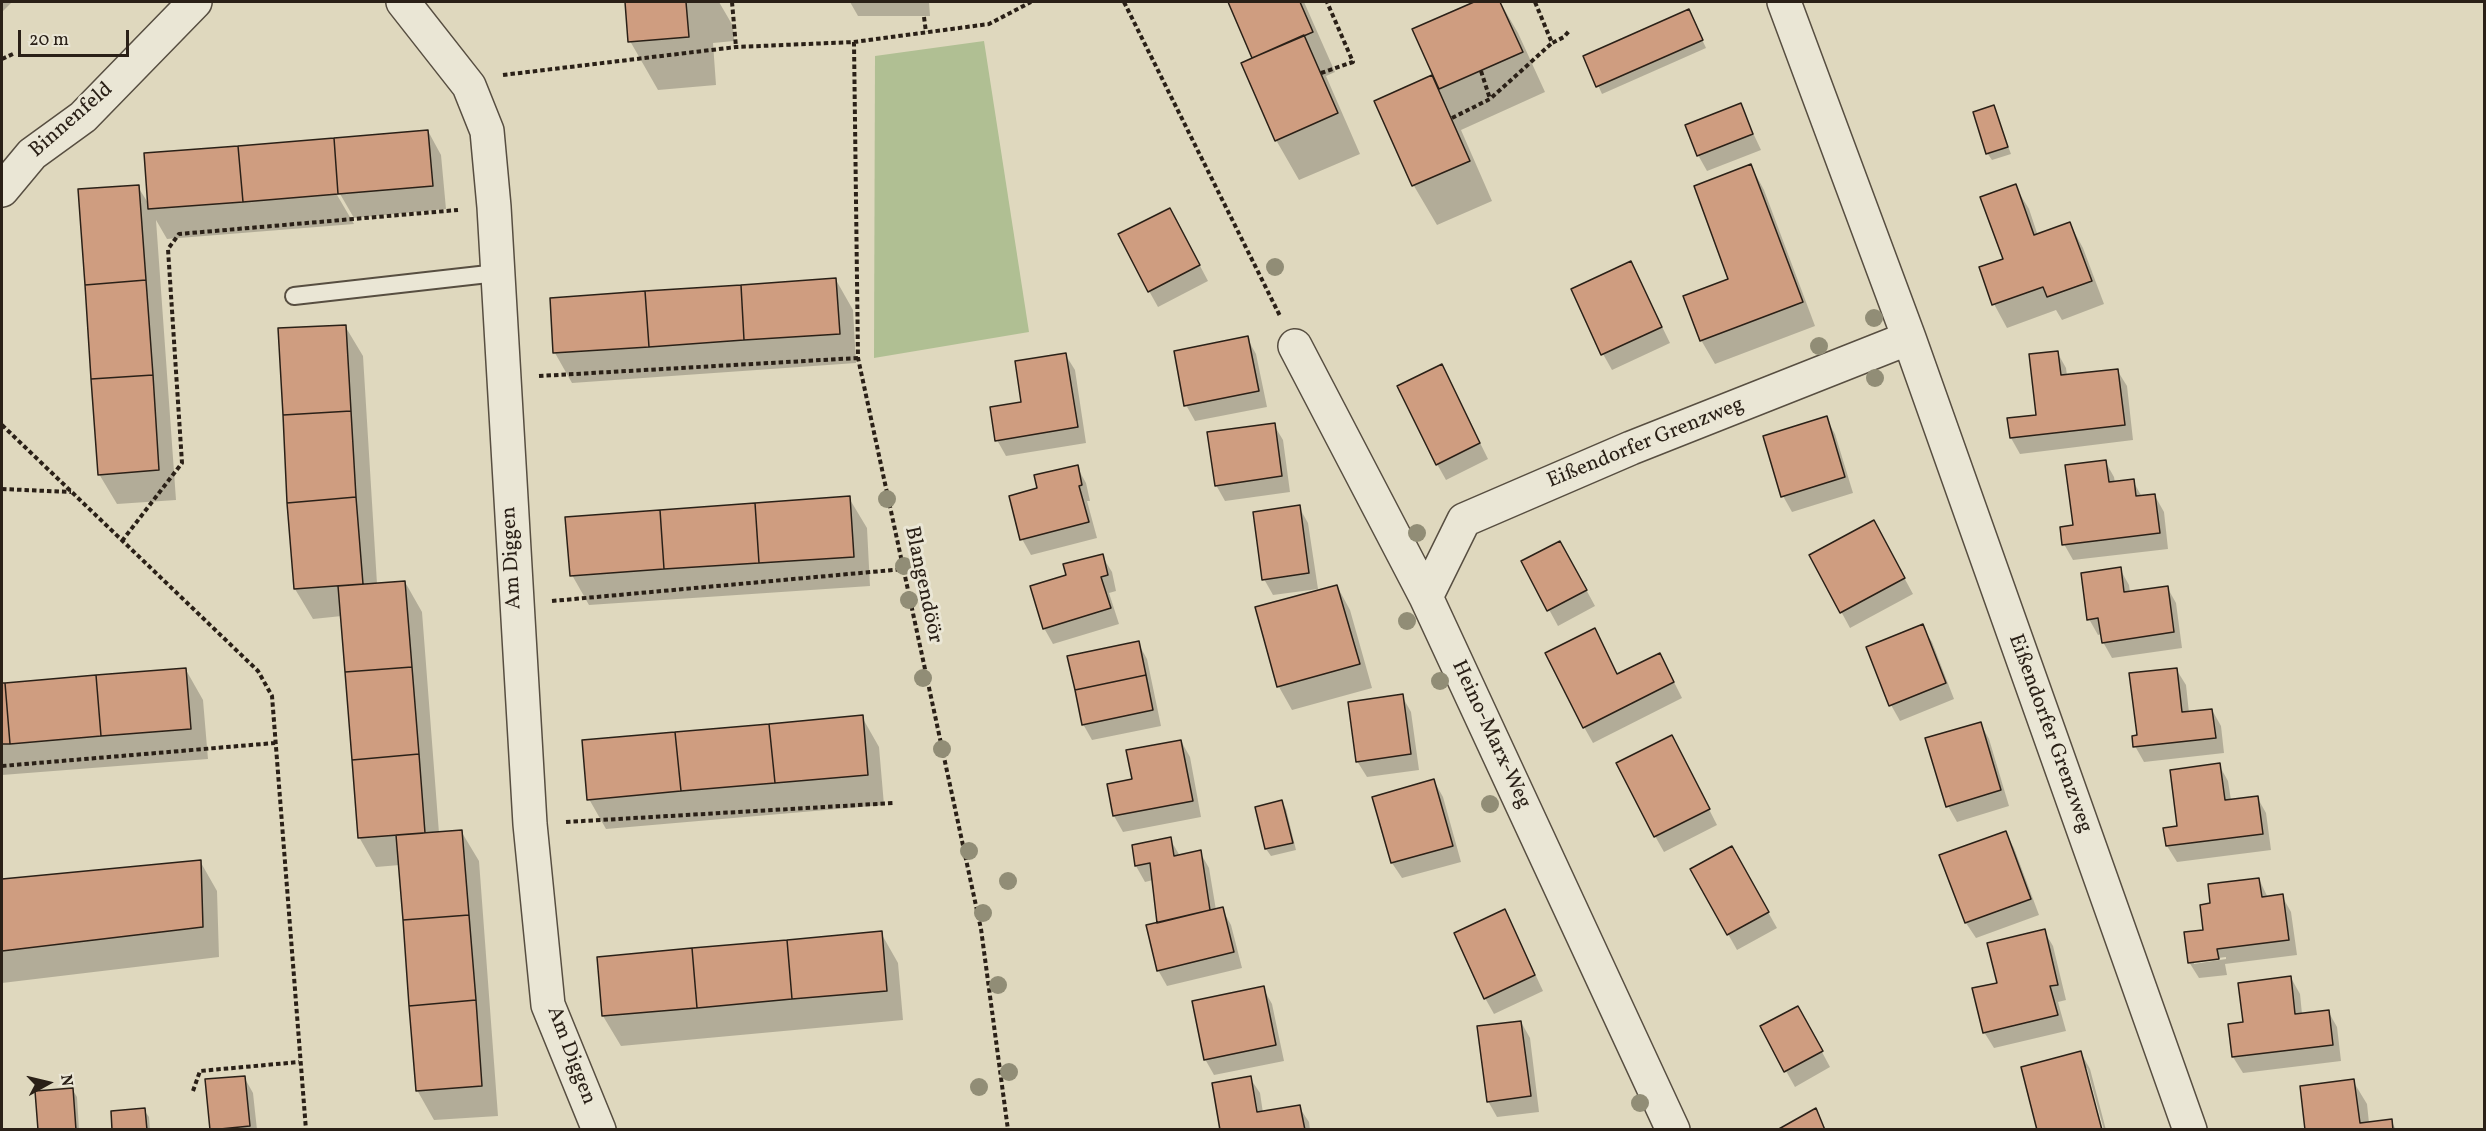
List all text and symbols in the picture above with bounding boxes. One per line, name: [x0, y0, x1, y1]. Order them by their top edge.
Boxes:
scale bar: [21, 18, 132, 56]
text: 20 m: [29, 28, 69, 53]
street label: Binnenfeld: [25, 78, 119, 164]
street label: Eißendorfer Grenzweg: [1544, 393, 1748, 495]
street label: Am Diggen: [498, 506, 528, 610]
street label: Blangendöör: [897, 524, 947, 646]
street label: Eißendorfer Grenzweg: [2001, 631, 2097, 837]
street label: Heino-Marx-Weg: [1445, 657, 1535, 813]
street label: Am Diggen: [540, 1003, 600, 1109]
north arrow: [18, 1053, 78, 1113]
text: N: [54, 1073, 78, 1088]

